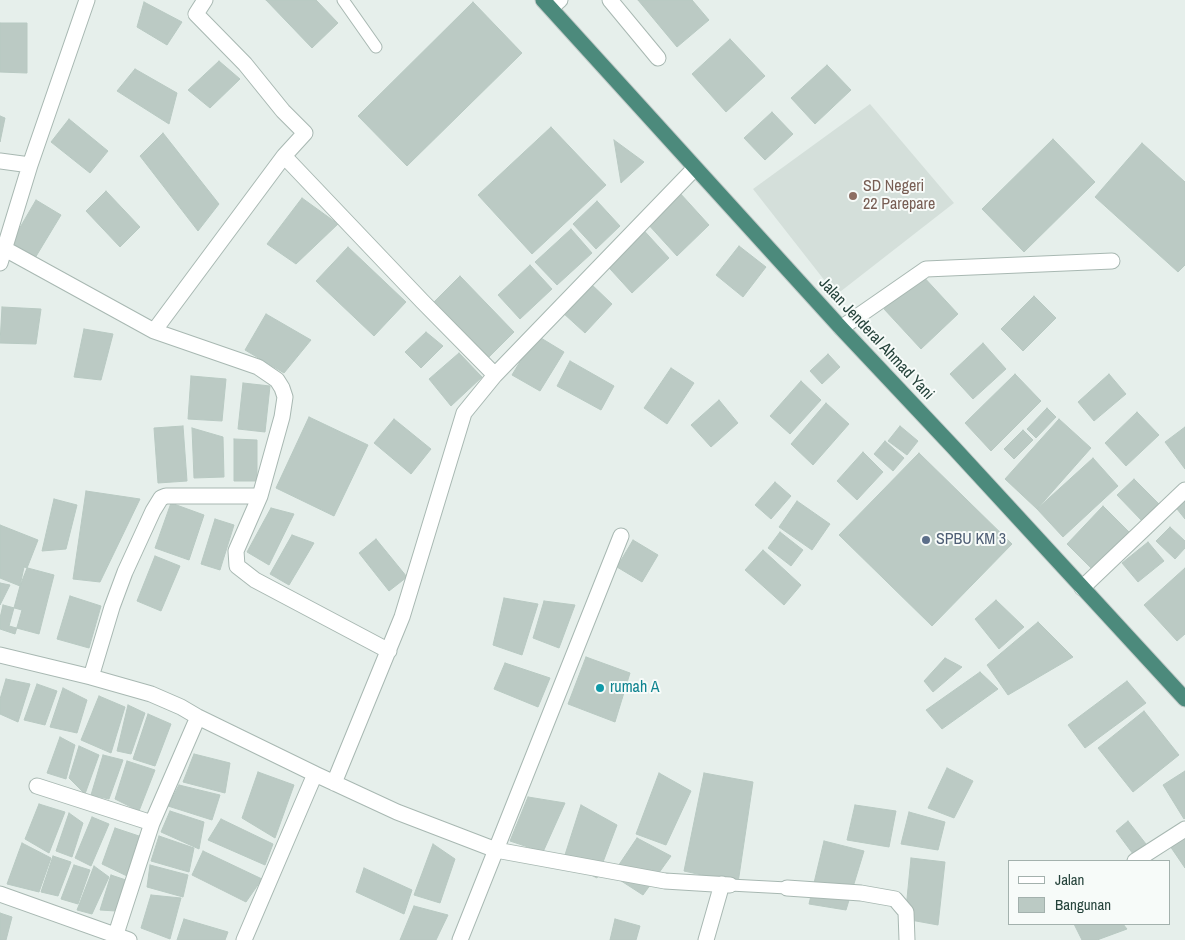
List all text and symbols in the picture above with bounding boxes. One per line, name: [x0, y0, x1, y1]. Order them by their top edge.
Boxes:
place label: SD Negeri 22 Parepare: [863, 177, 935, 215]
marker: SD Negeri 22 Parepare: [847, 190, 859, 202]
street label: Jalan Jenderal Ahmad Yani: [814, 274, 938, 404]
place label: SPBU KM 3: [936, 530, 1006, 550]
marker: SPBU KM 3: [920, 534, 932, 546]
place label: rumah A: [610, 678, 660, 698]
marker: rumah A: [594, 682, 606, 694]
legend: [1008, 860, 1170, 925]
text: Jalan: [1055, 869, 1084, 890]
text: Bangunan: [1055, 894, 1111, 915]

